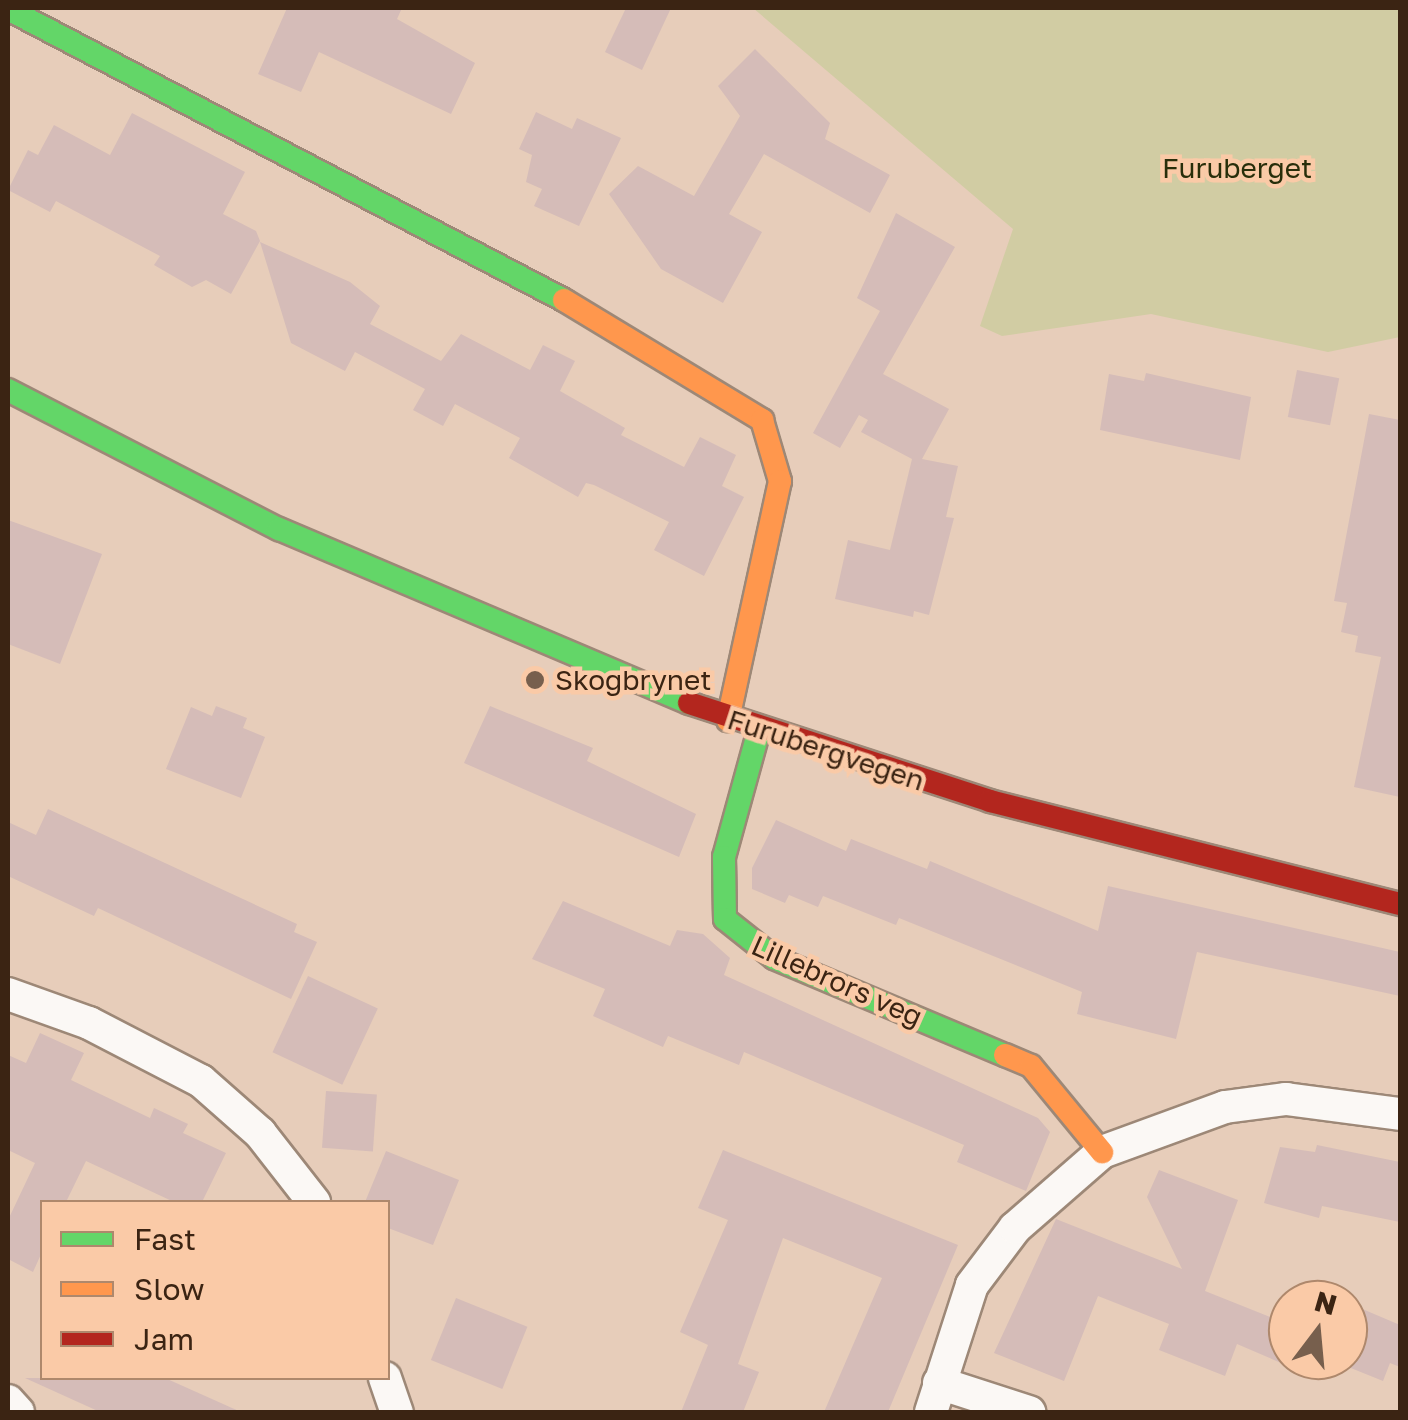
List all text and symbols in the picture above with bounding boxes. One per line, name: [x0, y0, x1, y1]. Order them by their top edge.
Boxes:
park label: Furuberget: [1162, 151, 1312, 185]
place label: Skogbrynet: [555, 663, 712, 697]
marker: Skogbrynet: [524, 669, 546, 691]
street label: Furubergvegen: [723, 702, 929, 798]
street label: Lillebrors veg: [746, 928, 928, 1034]
legend: [40, 1200, 390, 1380]
text: Fast: [134, 1221, 196, 1257]
text: Slow: [134, 1271, 205, 1307]
north arrow: [1268, 1280, 1368, 1380]
text: N: [1311, 1284, 1341, 1321]
text: Jam: [134, 1321, 194, 1357]

